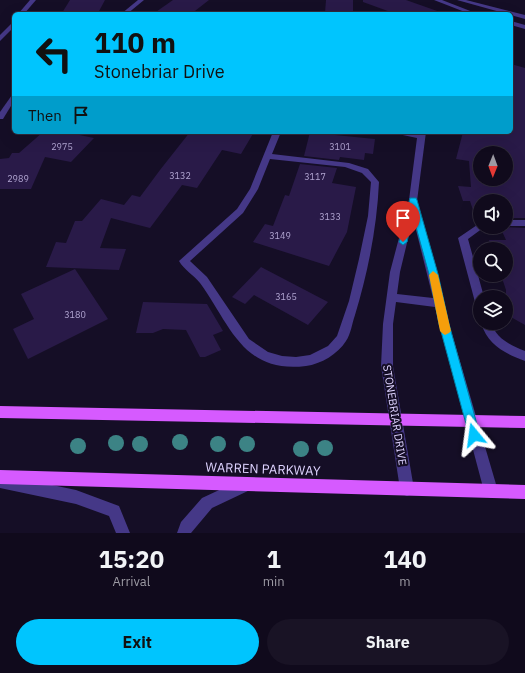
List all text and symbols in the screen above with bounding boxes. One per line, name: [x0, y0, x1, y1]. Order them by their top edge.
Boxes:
text: 110 m: [94, 24, 176, 61]
icon: left: [28, 28, 80, 80]
text: Stonebriar Drive: [94, 60, 225, 83]
icon: arrive: [70, 104, 92, 126]
text: Then: [28, 106, 62, 125]
house number: 2975: [51, 141, 73, 152]
house number: 3101: [329, 141, 351, 152]
north arrow: [473, 146, 513, 186]
map controls: [473, 146, 513, 330]
house number: 3132: [169, 170, 191, 181]
house number: 3117: [304, 171, 326, 182]
house number: 2989: [7, 173, 29, 184]
button: sound: [473, 194, 513, 234]
pin: [386, 201, 420, 242]
icon: arrive: [392, 207, 414, 229]
house number: 3133: [319, 211, 341, 222]
house number: 3149: [269, 230, 291, 241]
button: search: [473, 242, 513, 282]
button: layers: [473, 290, 513, 330]
house number: 3165: [275, 291, 297, 302]
house number: 3180: [64, 309, 86, 320]
street label: STONEBRIAR DRIVE: [380, 364, 410, 466]
position arrow: [453, 414, 495, 456]
street label: WARREN PARKWAY: [205, 458, 321, 480]
text: 15:20: [99, 543, 164, 575]
text: 1: [266, 543, 281, 575]
text: 140: [383, 543, 426, 575]
text: Arrival: [112, 573, 150, 590]
text: min: [263, 573, 285, 590]
text: m: [399, 573, 410, 590]
button: Exit: [16, 619, 259, 665]
button: Share: [267, 619, 509, 665]

